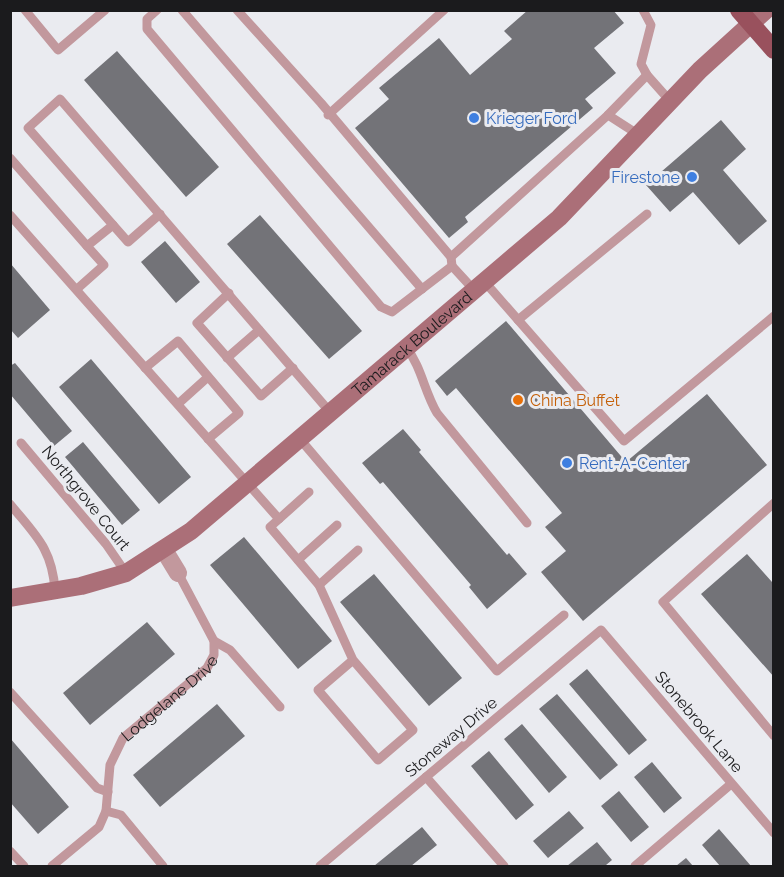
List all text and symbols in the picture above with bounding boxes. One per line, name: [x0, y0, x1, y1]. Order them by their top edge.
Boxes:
place label: Krieger Ford: [486, 109, 577, 128]
marker: Krieger Ford: [467, 111, 481, 125]
place label: Firestone: [611, 168, 680, 187]
marker: Firestone: [685, 170, 699, 184]
street label: Tamarack Boulevard: [348, 287, 476, 400]
place label: China Buffet: [530, 391, 620, 410]
marker: China Buffet: [511, 393, 525, 407]
street label: Northgrove Court: [38, 442, 134, 555]
place label: Rent-A-Center: [579, 454, 688, 473]
marker: Rent-A-Center: [560, 456, 574, 470]
street label: Lodgelane Drive: [117, 652, 222, 745]
street label: Stonebrook Lane: [651, 667, 747, 777]
street label: Stoneway Drive: [401, 693, 501, 781]

